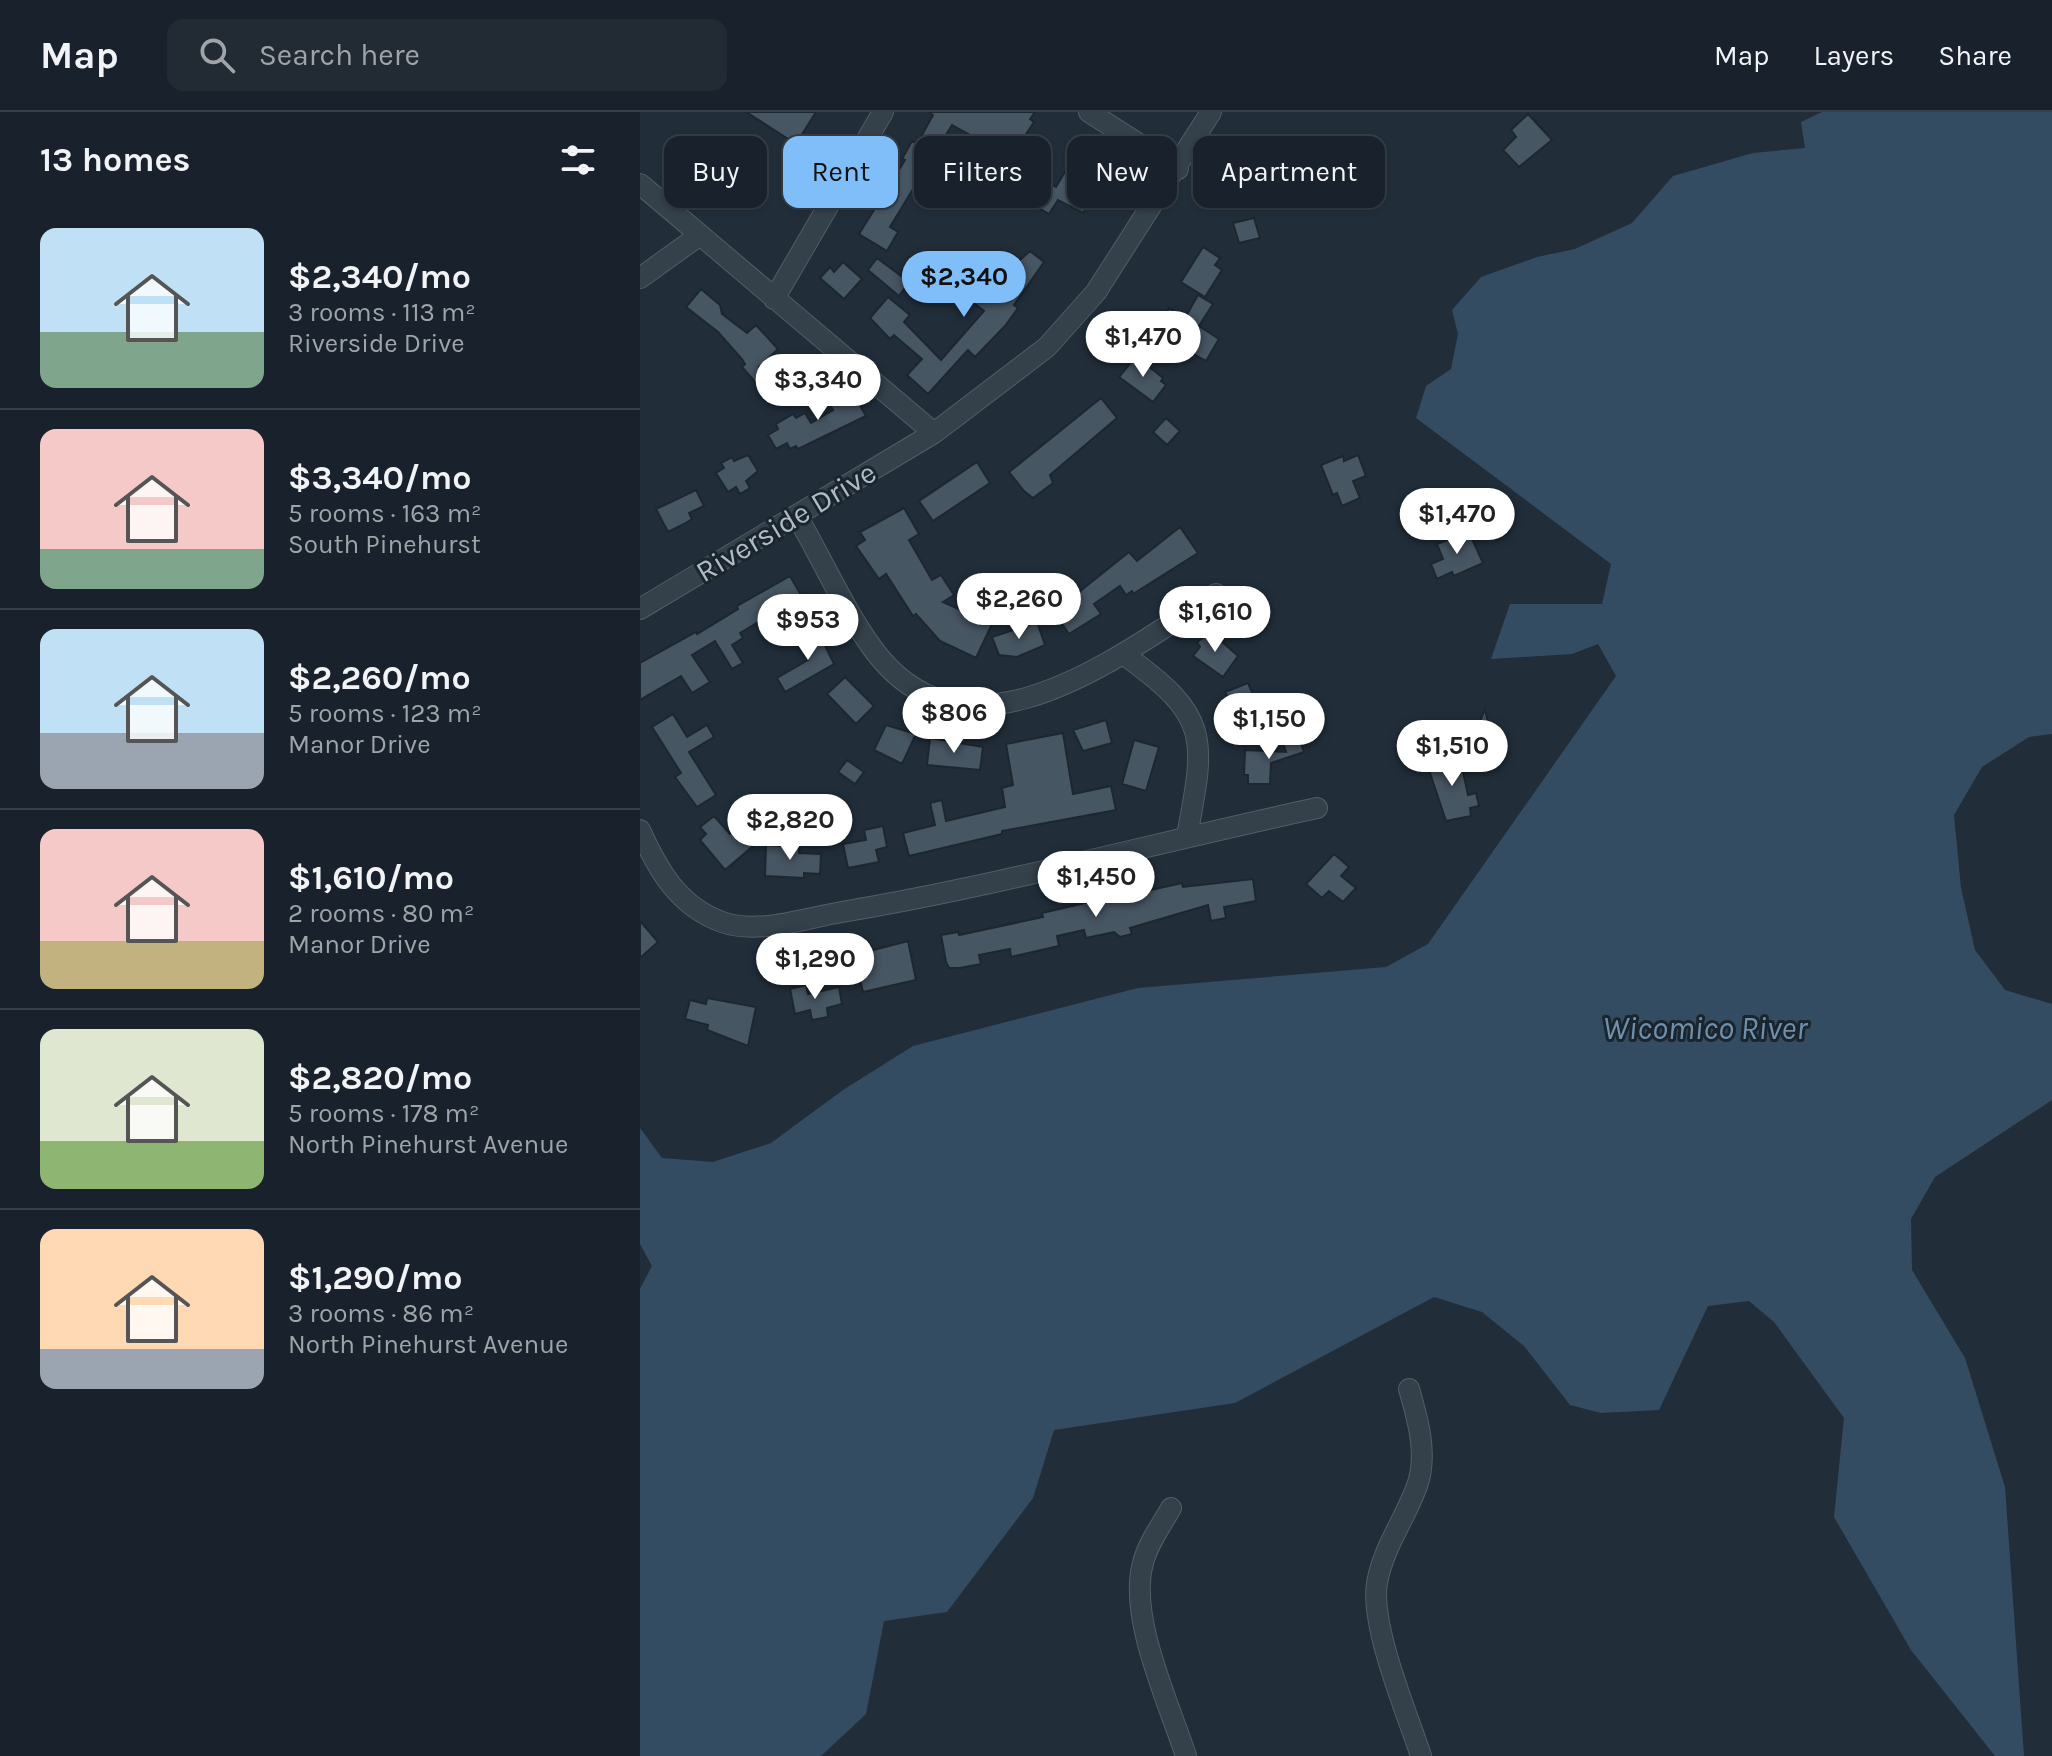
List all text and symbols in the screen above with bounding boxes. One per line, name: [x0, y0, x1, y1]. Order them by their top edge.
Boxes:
search box: [167, 19, 727, 91]
text: Map: [40, 33, 119, 78]
icon: search: [195, 33, 239, 77]
text: Search here: [259, 37, 420, 73]
text: Map: [1714, 39, 1769, 72]
text: Layers: [1813, 39, 1894, 72]
text: Share: [1938, 39, 2012, 72]
chip: Buy: [664, 136, 767, 208]
chip: Rent: [783, 136, 898, 208]
chip: Filters: [914, 136, 1051, 208]
chip: New: [1067, 136, 1177, 208]
chip: Apartment: [1193, 136, 1385, 208]
icon: filters: [556, 138, 600, 182]
text: 13 homes: [40, 140, 191, 180]
pin: $2,340: [899, 251, 1029, 319]
text: $2,340/mo: [288, 257, 471, 297]
icon: home: [104, 260, 200, 356]
text: $2,340: [920, 261, 1008, 292]
text: 3 rooms · 113 m²: [288, 297, 476, 328]
pin: $1,470: [1078, 311, 1208, 379]
text: $1,470: [1104, 321, 1182, 352]
text: Riverside Drive: [288, 328, 465, 359]
pin: $3,340: [753, 354, 883, 422]
text: $3,340: [774, 364, 862, 395]
street label: Riverside Drive: [689, 454, 883, 590]
text: $3,340/mo: [288, 458, 472, 498]
icon: home: [104, 461, 200, 557]
pin: $1,470: [1392, 488, 1522, 556]
text: 5 rooms · 163 m²: [288, 498, 481, 529]
text: $1,470: [1418, 498, 1496, 529]
text: South Pinehurst: [288, 529, 481, 560]
pin: $2,260: [954, 573, 1084, 641]
text: $2,260: [975, 583, 1063, 614]
pin: $1,610: [1150, 586, 1280, 654]
pin: $953: [761, 594, 855, 662]
text: $1,610: [1177, 596, 1253, 627]
text: $953: [775, 604, 841, 635]
text: $2,260/mo: [288, 658, 471, 698]
icon: home: [104, 661, 200, 757]
pin: $806: [907, 687, 1001, 755]
pin: $1,150: [1204, 693, 1334, 761]
text: $806: [921, 697, 987, 728]
text: 5 rooms · 123 m²: [288, 698, 482, 729]
text: $1,150: [1232, 703, 1306, 734]
pin: $1,510: [1387, 720, 1517, 788]
text: Manor Drive: [288, 729, 431, 760]
text: $1,510: [1415, 730, 1489, 761]
pin: $2,820: [725, 794, 855, 862]
text: $2,820: [745, 804, 835, 835]
pin: $1,450: [1031, 851, 1161, 919]
text: $1,610/mo: [288, 858, 454, 898]
icon: home: [104, 861, 200, 957]
text: $1,450: [1056, 861, 1136, 892]
text: 2 rooms · 80 m²: [288, 898, 474, 929]
text: Manor Drive: [288, 929, 431, 960]
pin: $1,290: [750, 933, 880, 1001]
text: $1,290: [774, 943, 856, 974]
water label: Wicomico River: [1603, 1010, 1808, 1047]
text: $2,820/mo: [288, 1058, 472, 1098]
icon: home: [104, 1061, 200, 1157]
text: 5 rooms · 178 m²: [288, 1098, 479, 1129]
text: North Pinehurst Avenue: [288, 1129, 568, 1160]
text: $1,290/mo: [288, 1258, 463, 1298]
icon: home: [104, 1261, 200, 1357]
text: 3 rooms · 86 m²: [288, 1298, 474, 1329]
text: North Pinehurst Avenue: [288, 1329, 568, 1360]

